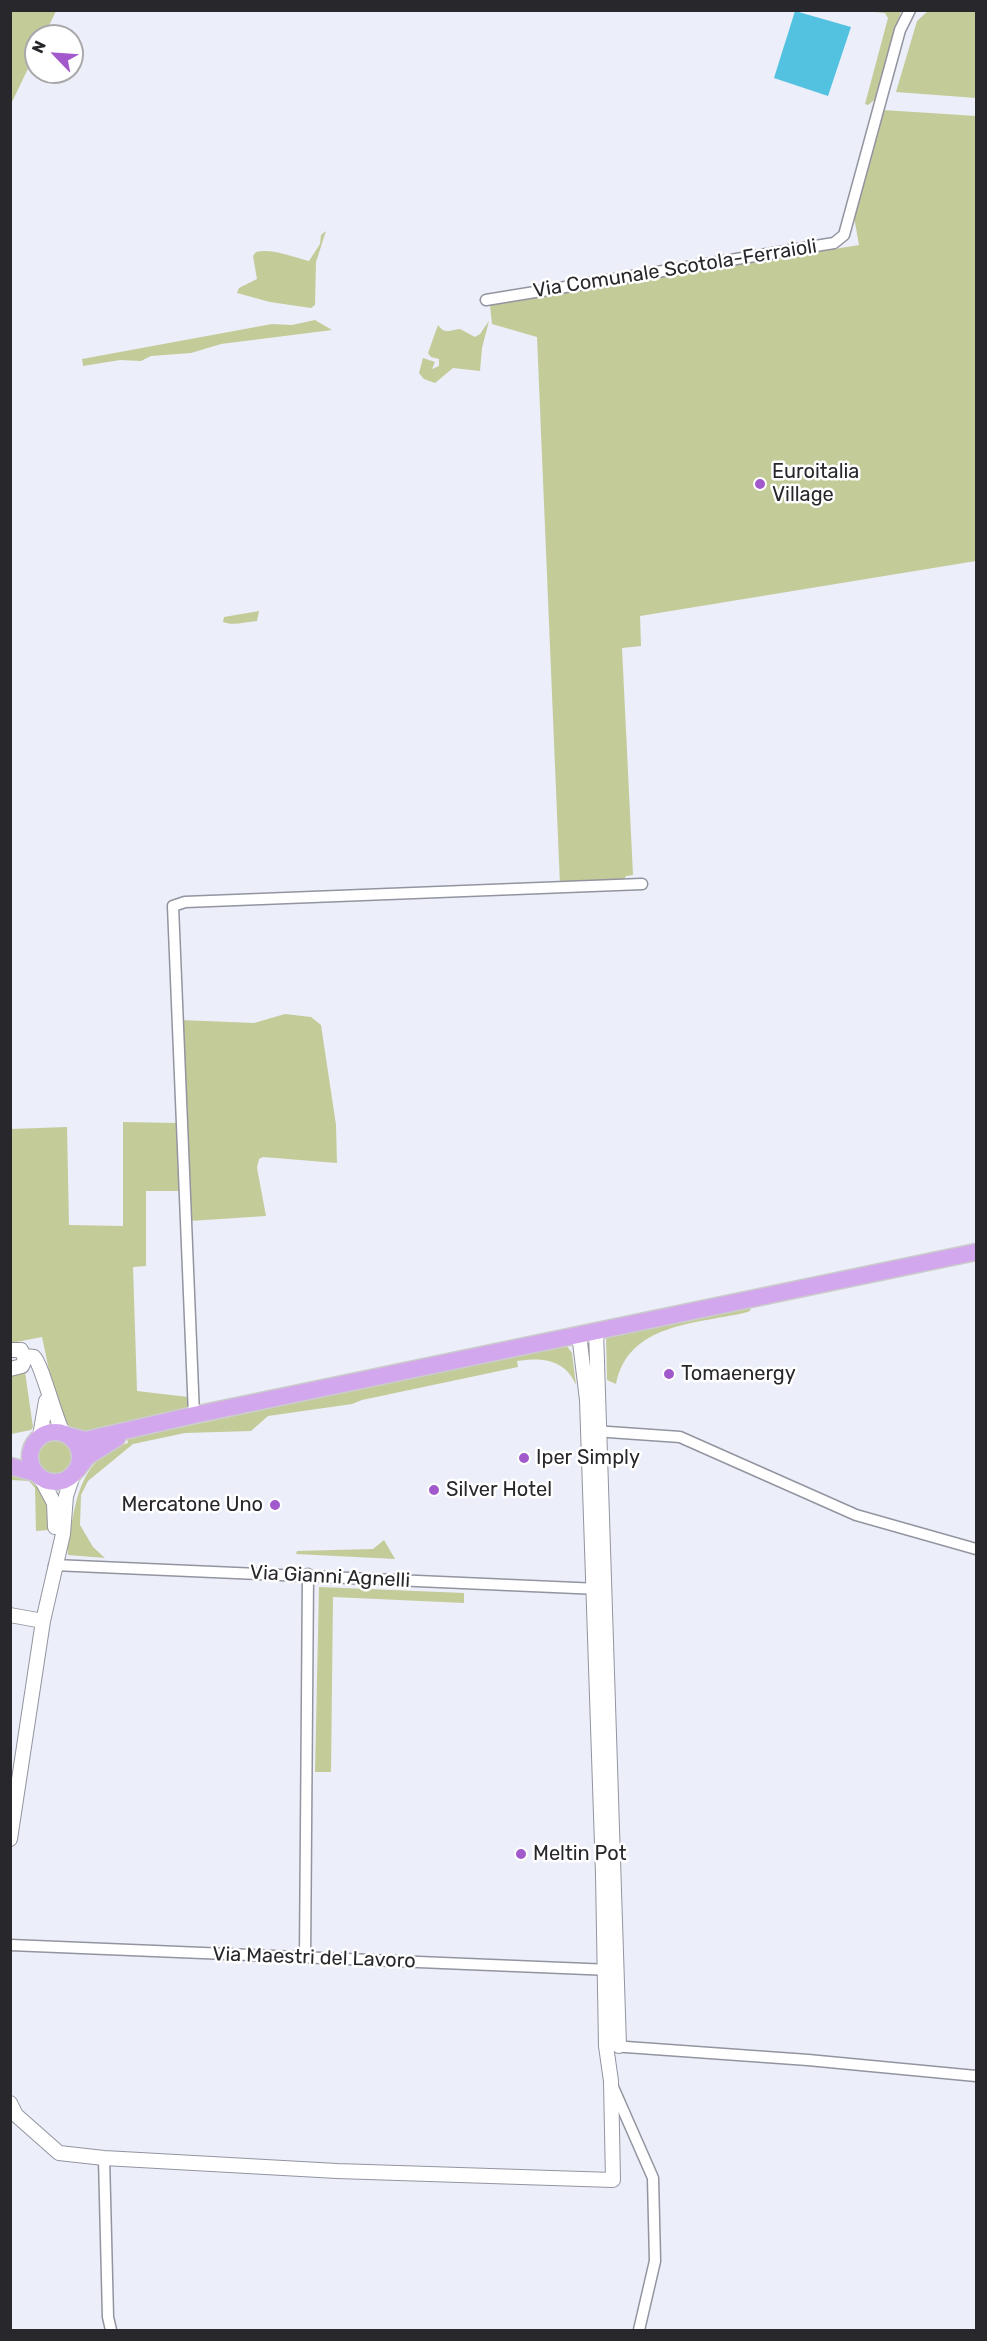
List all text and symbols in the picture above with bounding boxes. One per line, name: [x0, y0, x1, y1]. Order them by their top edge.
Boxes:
north arrow: [24, 24, 84, 84]
text: N: [28, 38, 50, 56]
street label: Via Comunale Scotola-Ferraioli: [531, 235, 819, 303]
place label: Euroitalia Village: [772, 460, 859, 507]
marker: Euroitalia Village: [753, 477, 767, 491]
place label: Tomaenergy: [681, 1362, 796, 1386]
marker: Tomaenergy: [662, 1367, 676, 1381]
place label: Iper Simply: [536, 1446, 640, 1470]
marker: Iper Simply: [517, 1451, 531, 1465]
place label: Silver Hotel: [446, 1478, 552, 1502]
marker: Silver Hotel: [427, 1483, 441, 1497]
place label: Mercatone Uno: [121, 1493, 263, 1517]
marker: Mercatone Uno: [268, 1498, 282, 1512]
street label: Via Gianni Agnelli: [249, 1561, 411, 1593]
place label: Meltin Pot: [533, 1842, 627, 1866]
marker: Meltin Pot: [514, 1847, 528, 1861]
street label: Via Maestri del Lavoro: [212, 1942, 416, 1974]

